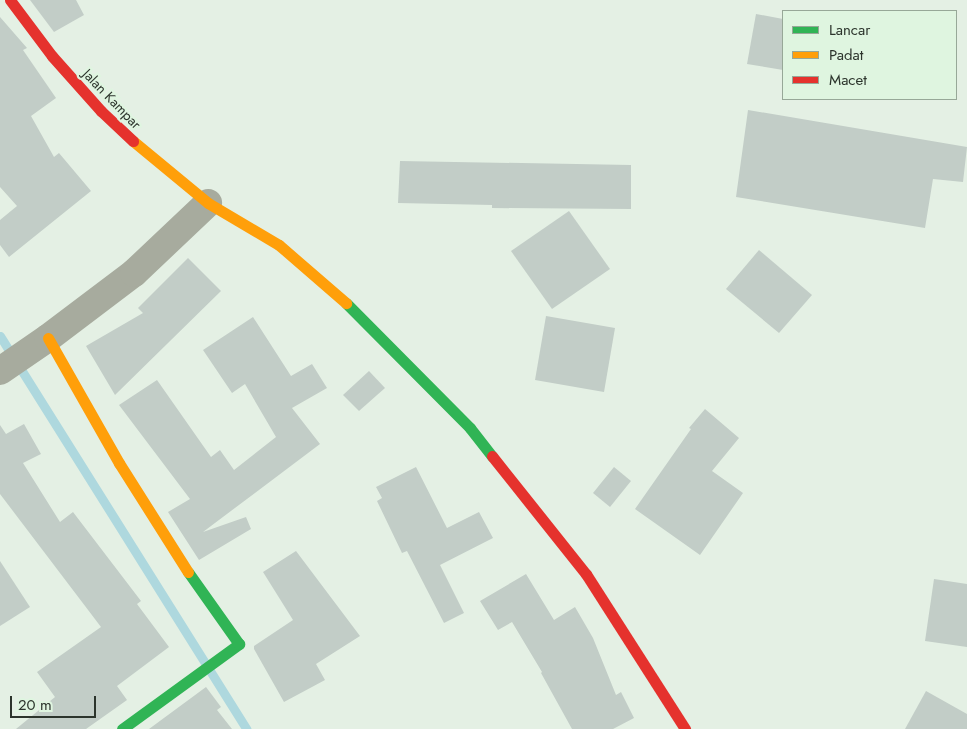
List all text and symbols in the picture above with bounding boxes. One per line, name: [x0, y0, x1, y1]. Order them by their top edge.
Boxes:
legend: [782, 10, 957, 100]
text: Lancar: [829, 19, 870, 41]
text: Padat: [829, 44, 863, 66]
street label: Jalan Kampar: [79, 66, 145, 132]
text: Macet: [829, 69, 867, 91]
scale bar: [12, 686, 99, 718]
text: 20 m: [18, 694, 52, 716]

